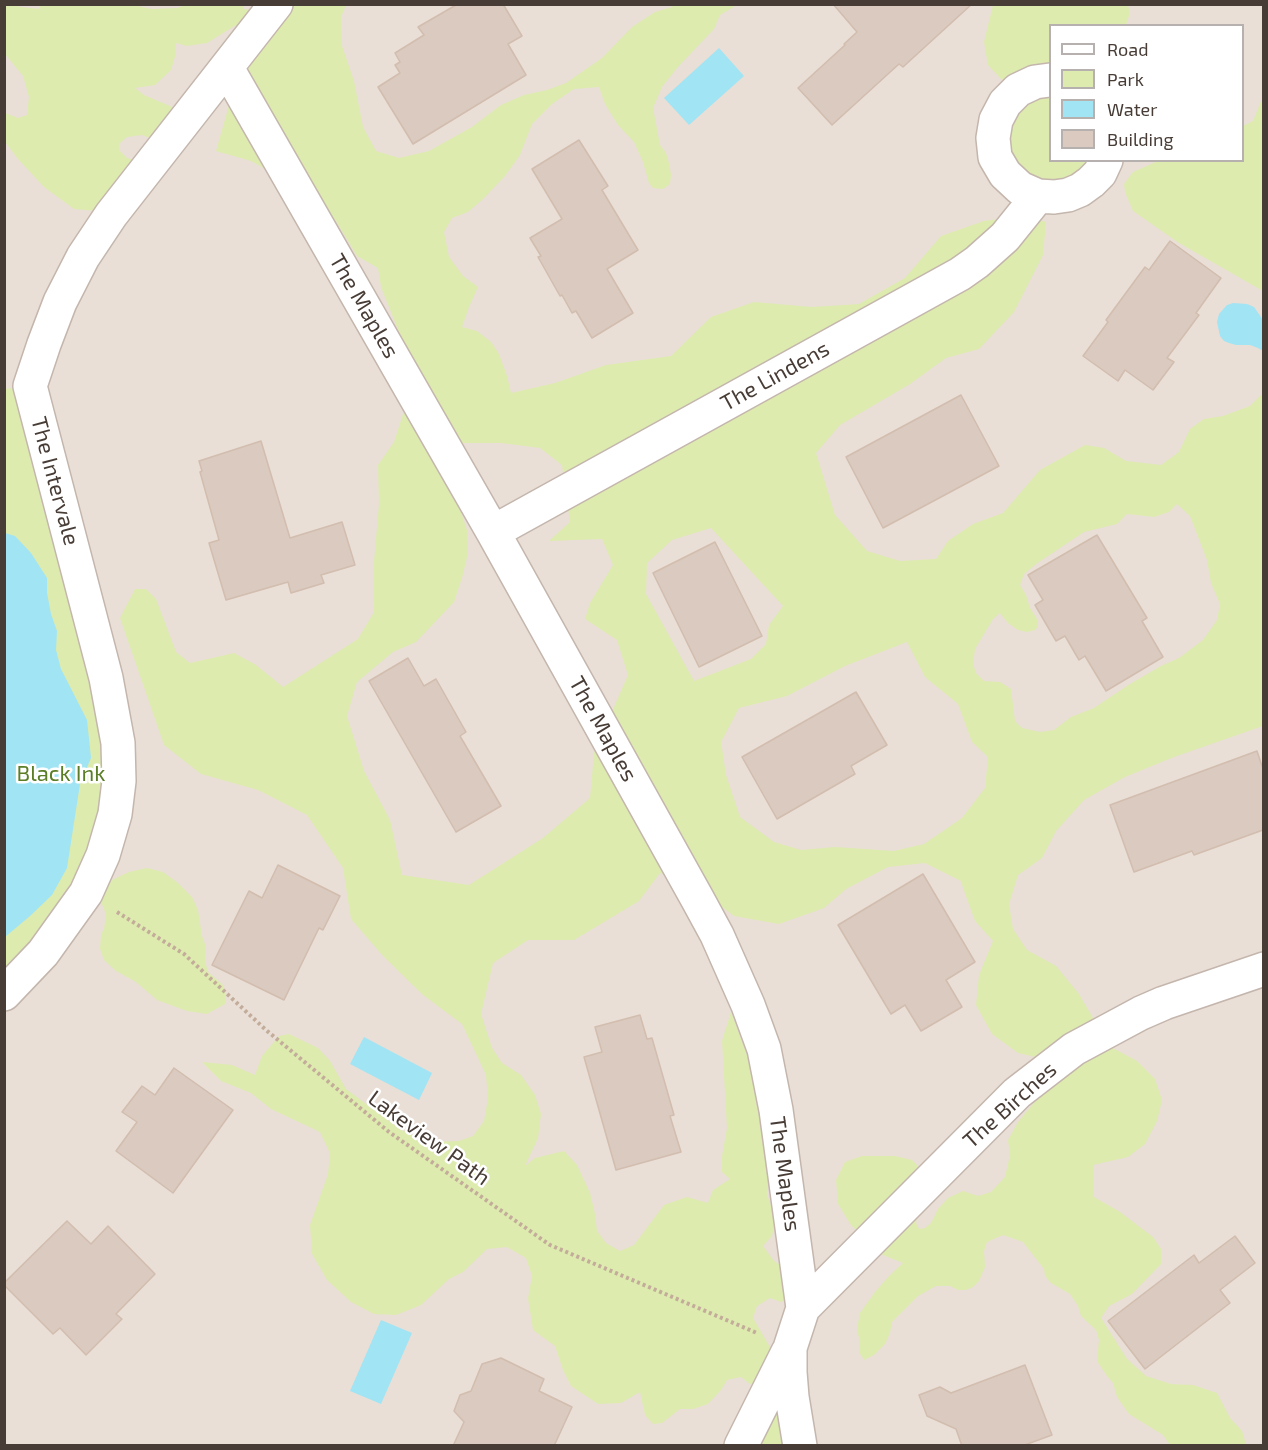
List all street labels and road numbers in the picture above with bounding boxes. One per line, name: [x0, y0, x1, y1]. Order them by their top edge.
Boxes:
street label: The Maples: [324, 249, 404, 363]
street label: The Lindens: [716, 335, 834, 417]
street label: The Intervale: [25, 414, 85, 548]
street label: The Maples: [563, 672, 643, 786]
street label: The Birches: [958, 1056, 1062, 1154]
street label: Lakeview Path: [363, 1085, 495, 1191]
street label: The Maples: [764, 1115, 806, 1233]

